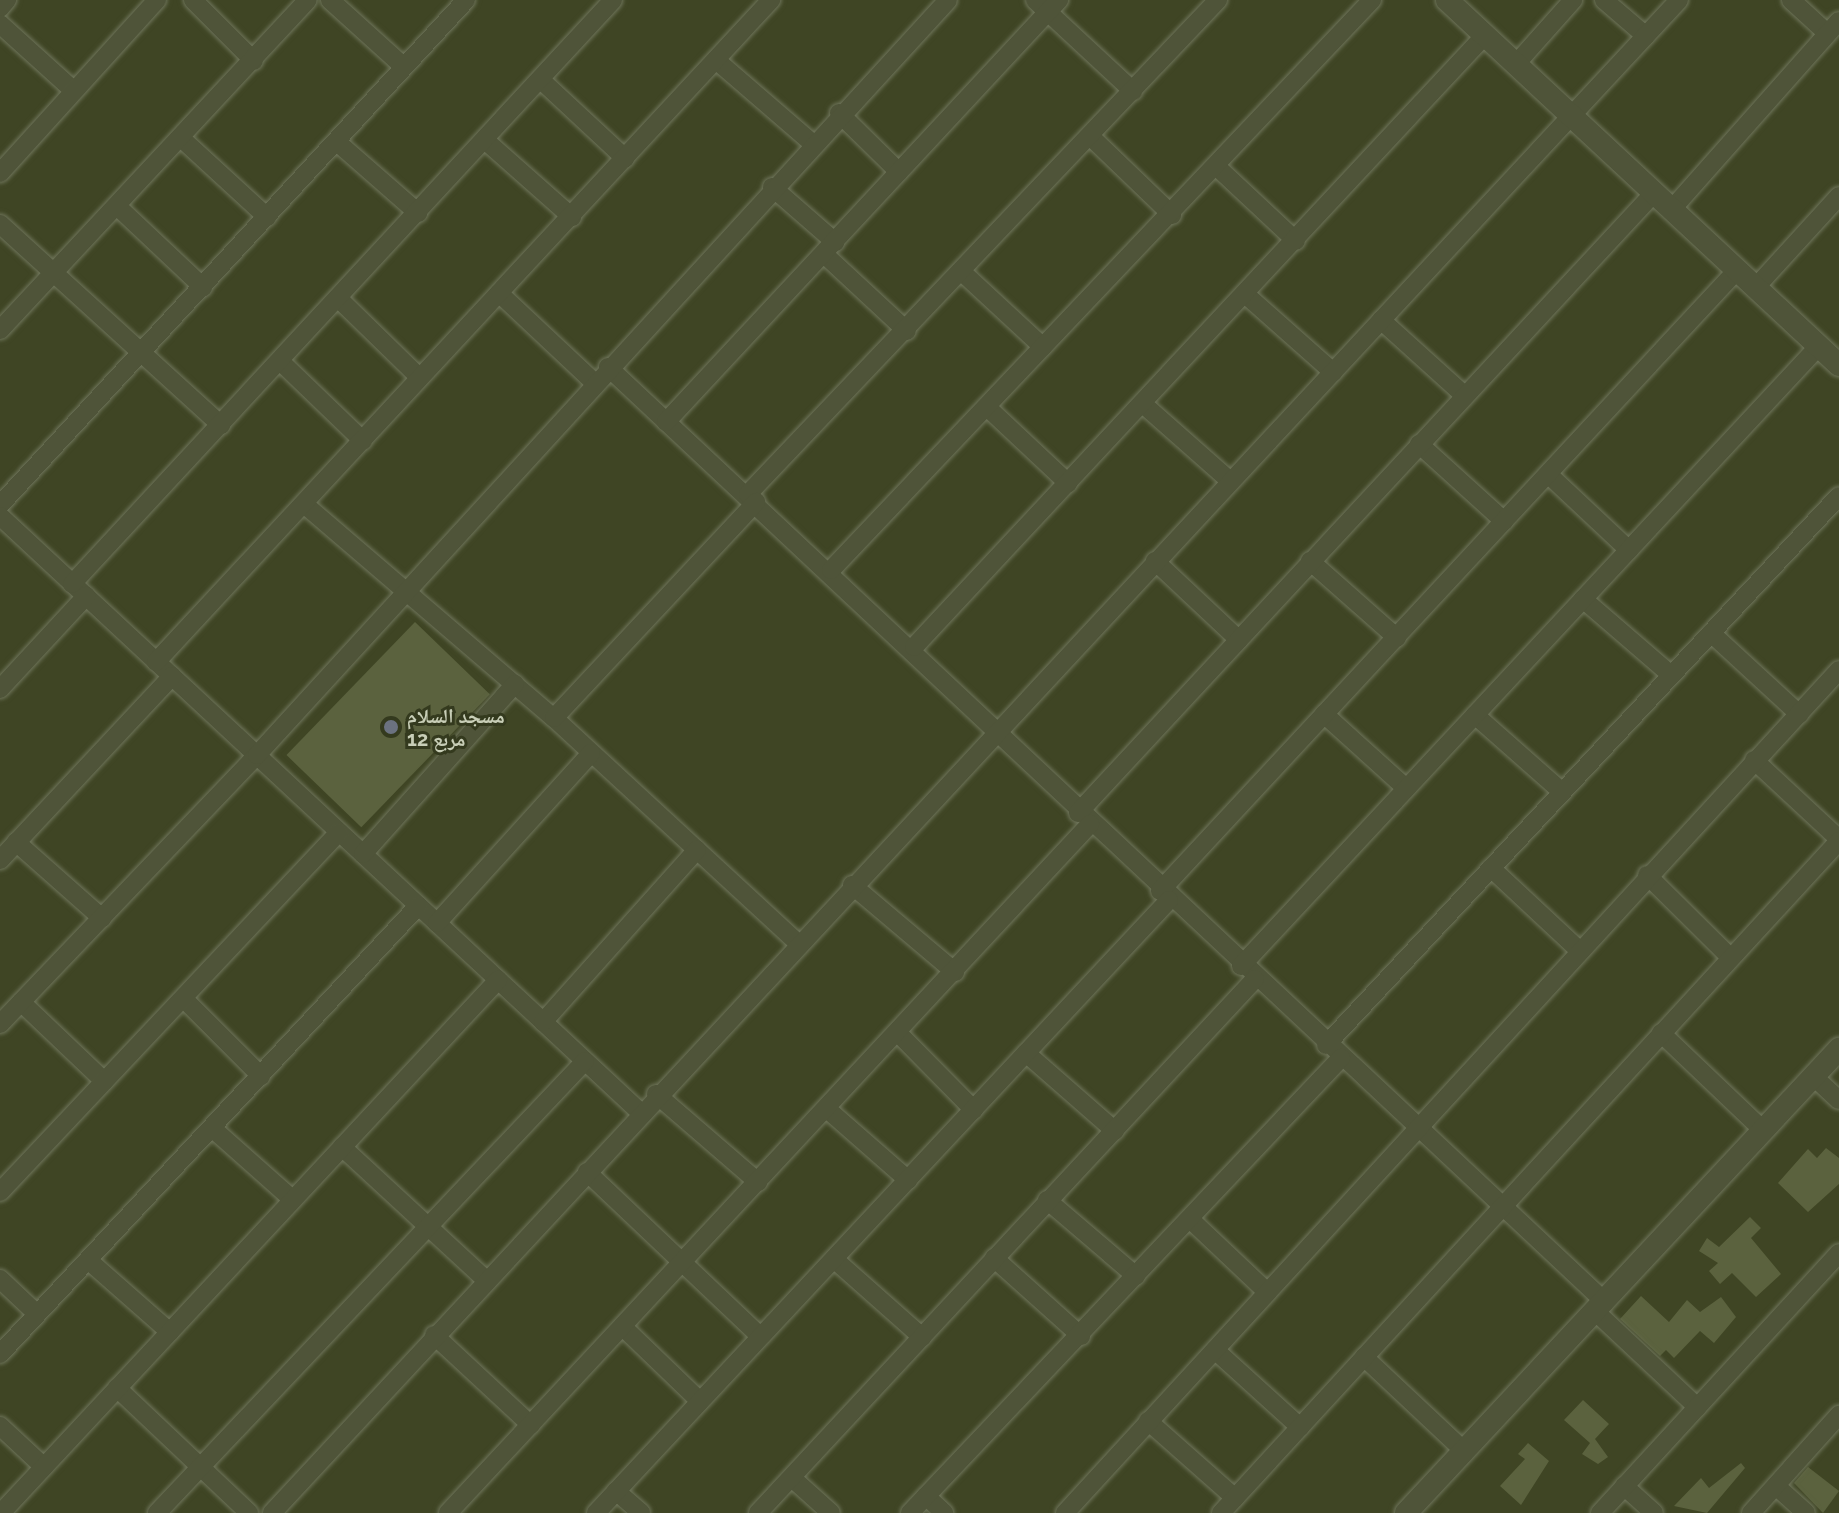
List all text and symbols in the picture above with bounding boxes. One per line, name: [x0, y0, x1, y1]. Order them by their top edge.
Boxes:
place label: مسجد السلام مربع 12: [407, 704, 505, 751]
marker: مسجد السلام مربع 12: [382, 718, 400, 736]

